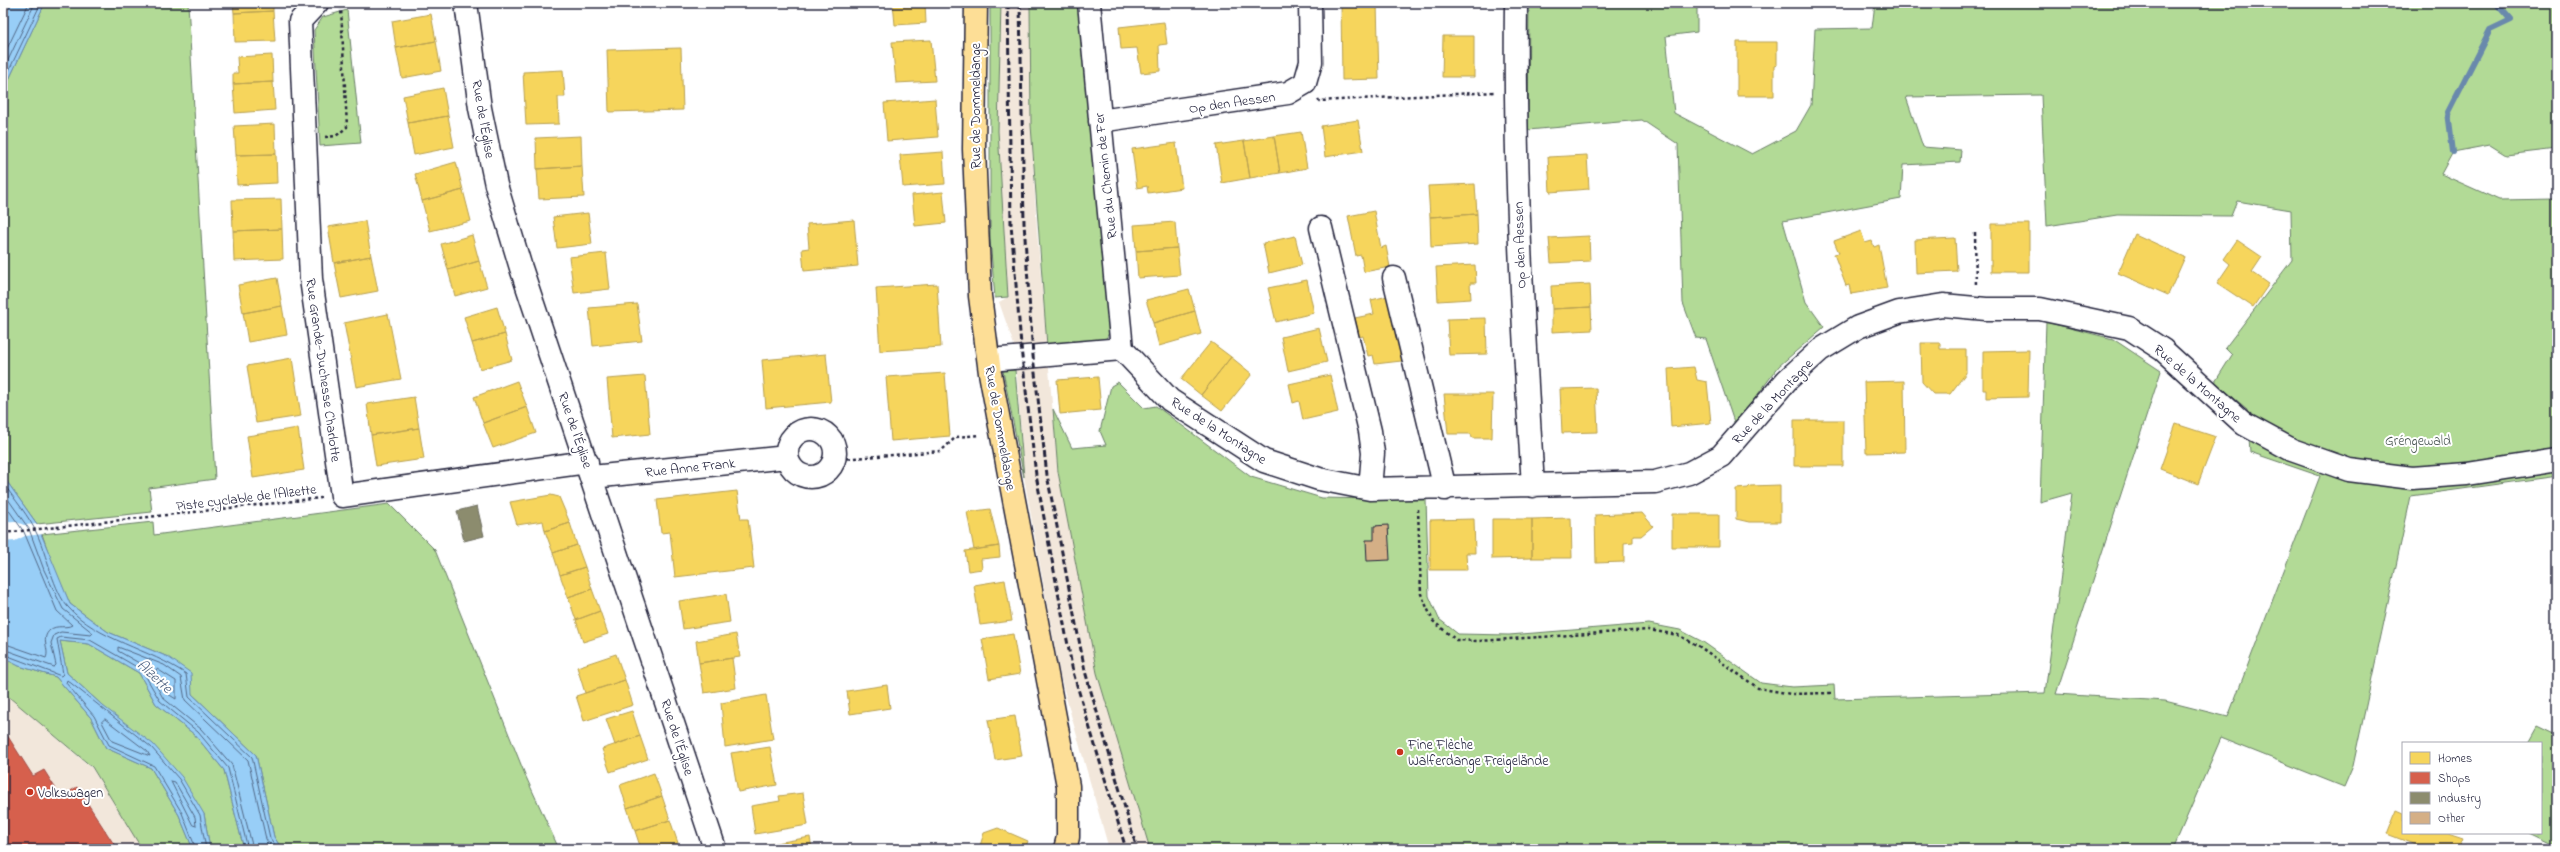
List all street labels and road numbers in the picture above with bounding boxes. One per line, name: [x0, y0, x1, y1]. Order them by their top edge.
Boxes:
street label: Rue de Dommeldange: [966, 42, 988, 169]
street label: Rue de l'Église: [464, 78, 500, 161]
street label: Op den Aessen: [1188, 87, 1277, 120]
street label: Rue du Chemin de Fer: [1089, 111, 1124, 240]
street label: Op den Aessen: [1508, 201, 1533, 289]
street label: Rue Grande-Duchesse Charlotte: [299, 277, 346, 464]
street label: Rue de la Montagne: [2148, 340, 2246, 430]
street label: Rue de la Montagne: [1728, 354, 1820, 450]
street label: Rue de Dommeldange: [977, 364, 1021, 493]
street label: Rue de l'Église: [551, 390, 598, 472]
street label: Rue de la Montagne: [1165, 392, 1271, 472]
street label: Rue Anne Frank: [644, 453, 737, 484]
street label: Piste cyclable de l'Alzette: [175, 479, 318, 519]
street label: Rue de l'Église: [653, 696, 699, 779]

